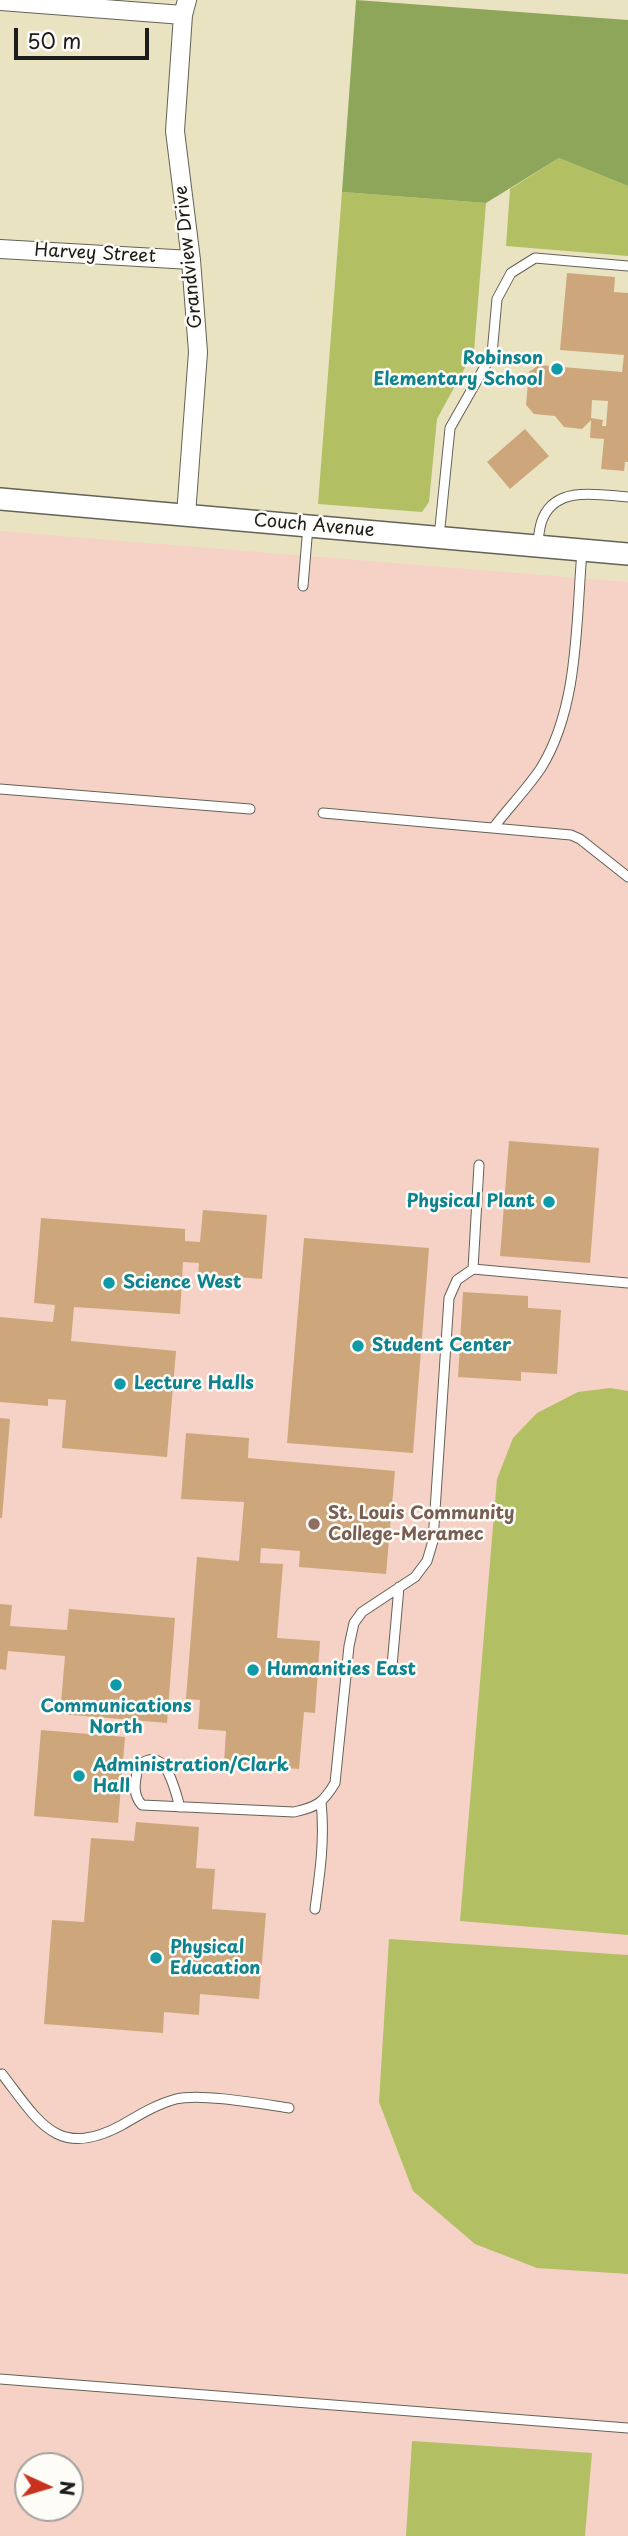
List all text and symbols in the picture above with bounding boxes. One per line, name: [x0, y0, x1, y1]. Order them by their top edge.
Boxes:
scale bar: [18, 14, 152, 58]
text: 50 m: [27, 24, 81, 56]
street label: Grandview Drive: [171, 184, 207, 330]
street label: Harvey Street: [34, 240, 156, 268]
place label: Robinson Elementary School: [373, 348, 543, 390]
marker: Robinson Elementary School: [549, 361, 565, 377]
street label: Couch Avenue: [253, 510, 375, 542]
place label: Physical Plant: [406, 1191, 535, 1213]
marker: Physical Plant: [541, 1194, 557, 1210]
place label: Science West: [123, 1272, 241, 1294]
marker: Science West: [101, 1275, 117, 1291]
place label: Student Center: [372, 1335, 511, 1357]
marker: Student Center: [350, 1338, 366, 1354]
place label: Lecture Halls: [134, 1373, 254, 1395]
marker: Lecture Halls: [112, 1376, 128, 1392]
place label: St. Louis Community College-Meramec: [328, 1503, 515, 1546]
marker: St. Louis Community College-Meramec: [306, 1516, 322, 1532]
place label: Humanities East: [267, 1659, 416, 1681]
marker: Humanities East: [245, 1662, 261, 1678]
marker: Communications North: [108, 1677, 124, 1693]
place label: Communications North: [40, 1696, 192, 1738]
place label: Administration/Clark Hall: [93, 1755, 289, 1798]
marker: Administration/Clark Hall: [71, 1768, 87, 1784]
place label: Physical Education: [170, 1937, 260, 1980]
marker: Physical Education: [148, 1950, 164, 1966]
north arrow: [14, 2452, 84, 2522]
text: N: [53, 2480, 82, 2497]

